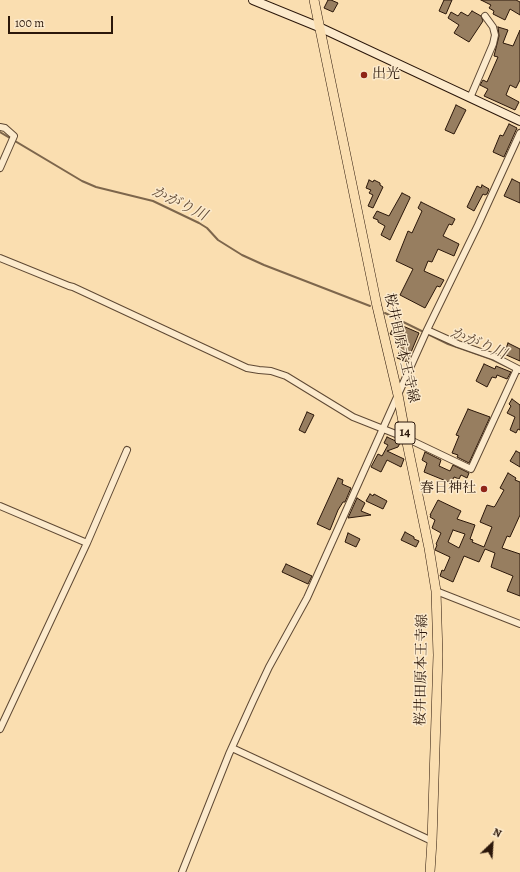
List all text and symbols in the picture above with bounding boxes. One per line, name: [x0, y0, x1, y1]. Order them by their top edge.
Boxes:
scale bar: [10, 8, 115, 34]
text: 100 m: [15, 15, 44, 31]
place label: 出光: [372, 67, 400, 83]
marker: 出光: [359, 70, 369, 80]
water label: かがり川: [148, 183, 210, 225]
street label: 桜井田原本王寺線: [380, 292, 422, 404]
water label: かがり川: [447, 324, 509, 364]
road number: 14: [395, 422, 415, 444]
place label: 春日神社: [420, 481, 476, 497]
marker: 春日神社: [479, 484, 489, 494]
street label: 桜井田原本王寺線: [413, 614, 431, 726]
north arrow: [472, 824, 512, 864]
text: N: [490, 824, 504, 841]

